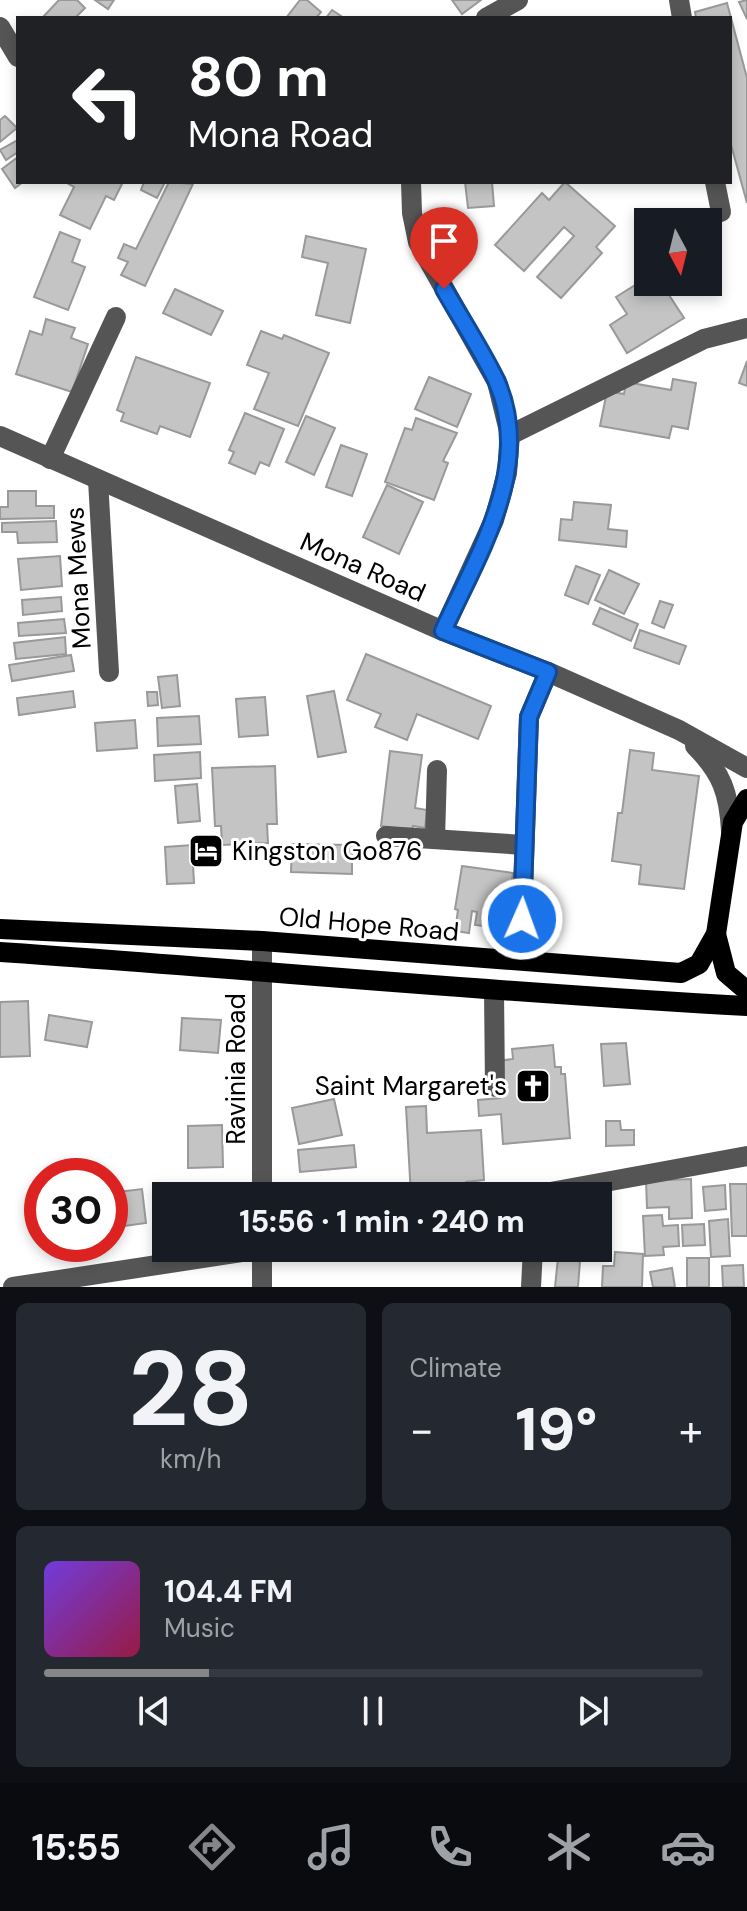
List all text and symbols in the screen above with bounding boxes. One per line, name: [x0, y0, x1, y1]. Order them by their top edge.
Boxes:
text: 80 m: [188, 40, 329, 113]
icon: left: [56, 48, 160, 152]
text: Mona Road: [188, 111, 373, 158]
pin: [410, 207, 478, 289]
north arrow: [634, 208, 722, 296]
map controls: [634, 208, 722, 296]
icon: arrive: [422, 219, 466, 263]
street label: Mona Mews: [57, 506, 99, 650]
street label: Mona Road: [295, 524, 431, 610]
hotel icon: Kingston Go876: [187, 832, 225, 870]
place label: Kingston Go876: [232, 834, 422, 868]
position arrow: [480, 877, 564, 961]
street label: Old Hope Road: [277, 899, 461, 949]
street label: Ravinia Road: [219, 993, 253, 1145]
church icon: Saint Margaret's: [514, 1067, 552, 1105]
place label: Saint Margaret's: [315, 1069, 507, 1103]
speed limit sign: 30: [24, 1158, 128, 1262]
text: 15:56 · 1 min · 240 m: [239, 1202, 525, 1241]
text: 28: [128, 1322, 253, 1457]
text: Climate: [410, 1351, 502, 1385]
text: 19°: [515, 1390, 597, 1469]
text: −: [410, 1401, 434, 1459]
text: +: [679, 1401, 703, 1459]
text: km/h: [160, 1442, 221, 1476]
text: 104.4 FM: [164, 1572, 293, 1611]
text: Music: [164, 1611, 235, 1645]
icon: previous: [132, 1689, 176, 1733]
icon: pause: [351, 1689, 395, 1733]
icon: next: [571, 1689, 615, 1733]
icon: directions: [184, 1819, 240, 1875]
icon: music: [303, 1819, 359, 1875]
icon: phone: [422, 1819, 478, 1875]
icon: climate: [541, 1819, 597, 1875]
icon: car: [660, 1819, 716, 1875]
text: 15:55: [31, 1824, 121, 1871]

